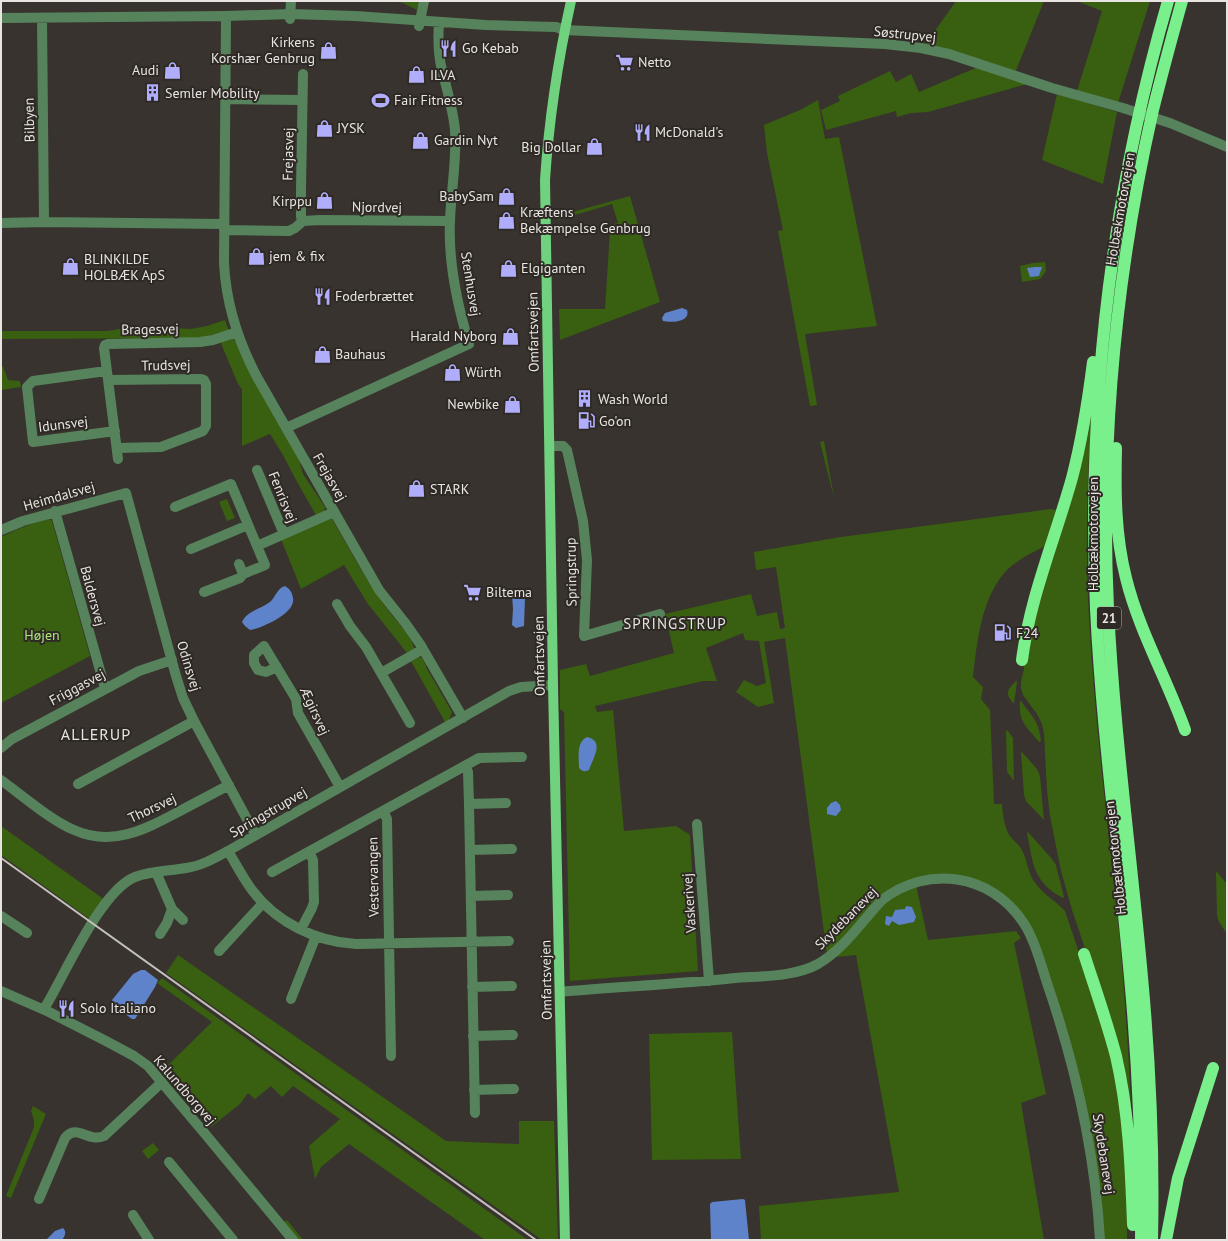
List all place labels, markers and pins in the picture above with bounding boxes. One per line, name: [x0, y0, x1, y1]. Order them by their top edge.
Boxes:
place label: Kirkens Korshær Genbrug: [211, 33, 315, 67]
restaurant icon: Go Kebab: [439, 38, 459, 58]
place label: Go Kebab: [462, 39, 519, 57]
shop icon: Kirkens Korshær Genbrug: [318, 40, 338, 60]
supermarket icon: Netto: [615, 52, 635, 72]
place label: Netto: [638, 53, 671, 71]
shop icon: Audi: [162, 60, 182, 80]
place label: Audi: [132, 61, 159, 79]
shop icon: ILVA: [407, 65, 427, 85]
place label: ILVA: [430, 66, 456, 84]
building icon: Semler Mobility: [142, 83, 162, 103]
place label: Semler Mobility: [165, 84, 260, 102]
sports icon: Fair Fitness: [371, 90, 391, 110]
place label: Fair Fitness: [394, 91, 463, 109]
shop icon: JYSK: [314, 118, 334, 138]
place label: JYSK: [336, 119, 365, 137]
restaurant icon: McDonald's: [632, 122, 652, 142]
place label: McDonald's: [655, 123, 723, 141]
shop icon: Gardin Nyt: [411, 130, 431, 150]
place label: Gardin Nyt: [434, 131, 498, 149]
shop icon: Big Dollar: [584, 137, 604, 157]
place label: Big Dollar: [521, 138, 581, 156]
shop icon: BabySam: [497, 186, 517, 206]
place label: BabySam: [439, 187, 494, 205]
shop icon: Kirppu: [315, 191, 335, 211]
place label: Kirppu: [272, 192, 312, 210]
place label: Kræftens Bekæmpelse Genbrug: [520, 203, 651, 237]
shop icon: Kræftens Bekæmpelse Genbrug: [497, 210, 517, 230]
shop icon: jem & fix: [246, 246, 266, 266]
place label: jem & fix: [269, 247, 325, 265]
place label: BLINKILDE HOLBÆK ApS: [84, 250, 165, 284]
shop icon: BLINKILDE HOLBÆK ApS: [61, 257, 81, 277]
shop icon: Elgiganten: [498, 258, 518, 278]
place label: Elgiganten: [521, 259, 585, 277]
restaurant icon: Foderbrættet: [312, 286, 332, 306]
place label: Foderbrættet: [335, 287, 414, 305]
shop icon: Harald Nyborg: [500, 326, 520, 346]
place label: Harald Nyborg: [410, 327, 497, 345]
shop icon: Bauhaus: [312, 344, 332, 364]
place label: Bauhaus: [335, 345, 386, 363]
shop icon: Würth: [442, 362, 462, 382]
place label: Würth: [465, 363, 501, 381]
building icon: Wash World: [575, 389, 595, 409]
place label: Wash World: [598, 390, 668, 408]
shop icon: Newbike: [502, 394, 522, 414]
place label: Newbike: [447, 395, 499, 413]
fuel station icon: Go'on: [576, 411, 596, 431]
place label: Go'on: [599, 412, 631, 430]
shop icon: STARK: [407, 479, 427, 499]
place label: STARK: [430, 480, 470, 498]
supermarket icon: Biltema: [463, 582, 483, 602]
place label: Biltema: [486, 583, 532, 601]
fuel station icon: F24: [993, 623, 1013, 643]
place label: F24: [1016, 624, 1039, 642]
restaurant icon: Solo Italiano: [57, 998, 77, 1018]
place label: Solo Italiano: [80, 999, 156, 1017]

